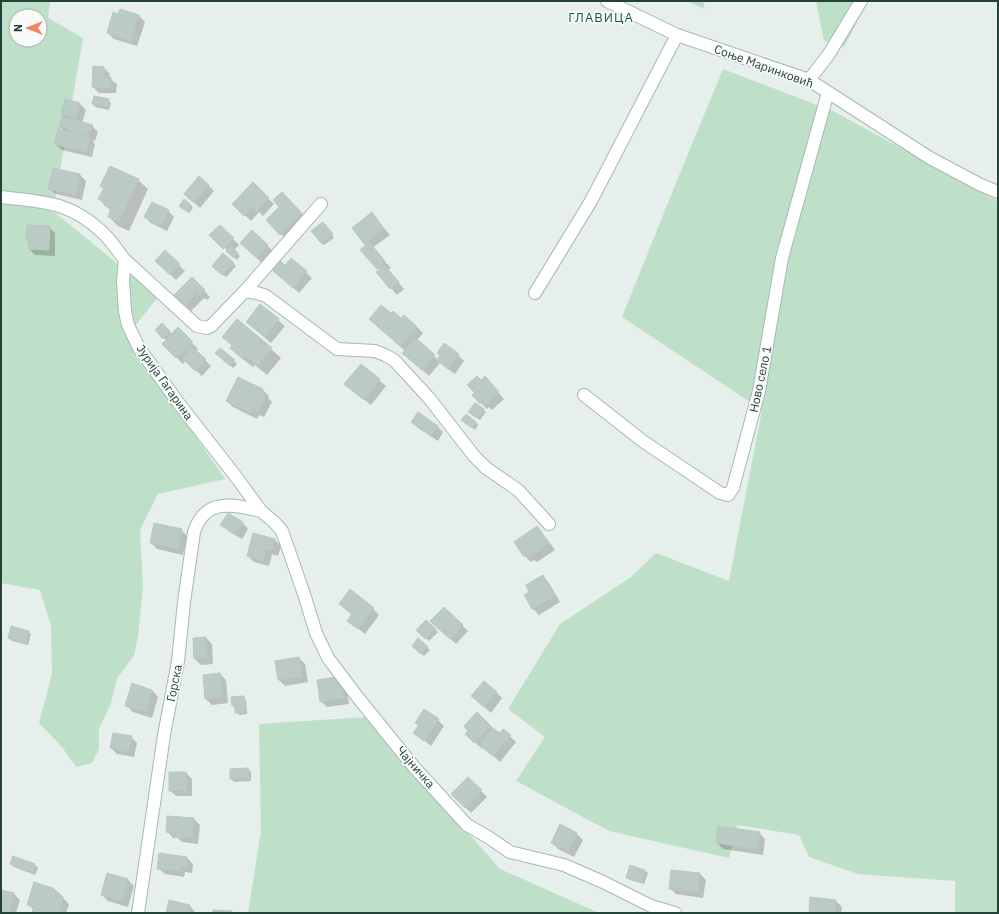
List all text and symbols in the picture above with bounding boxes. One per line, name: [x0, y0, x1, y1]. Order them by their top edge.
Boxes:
north arrow: [8, 8, 48, 48]
district label: ГЛАВИЦА: [568, 9, 634, 26]
text: N: [11, 24, 25, 32]
street label: Соње Маринковић: [712, 41, 816, 91]
street label: Јурија Гагарина: [133, 341, 197, 423]
street label: Ново село 1: [746, 344, 774, 414]
street label: Горска: [163, 663, 185, 703]
street label: Чајничка: [394, 743, 439, 791]

